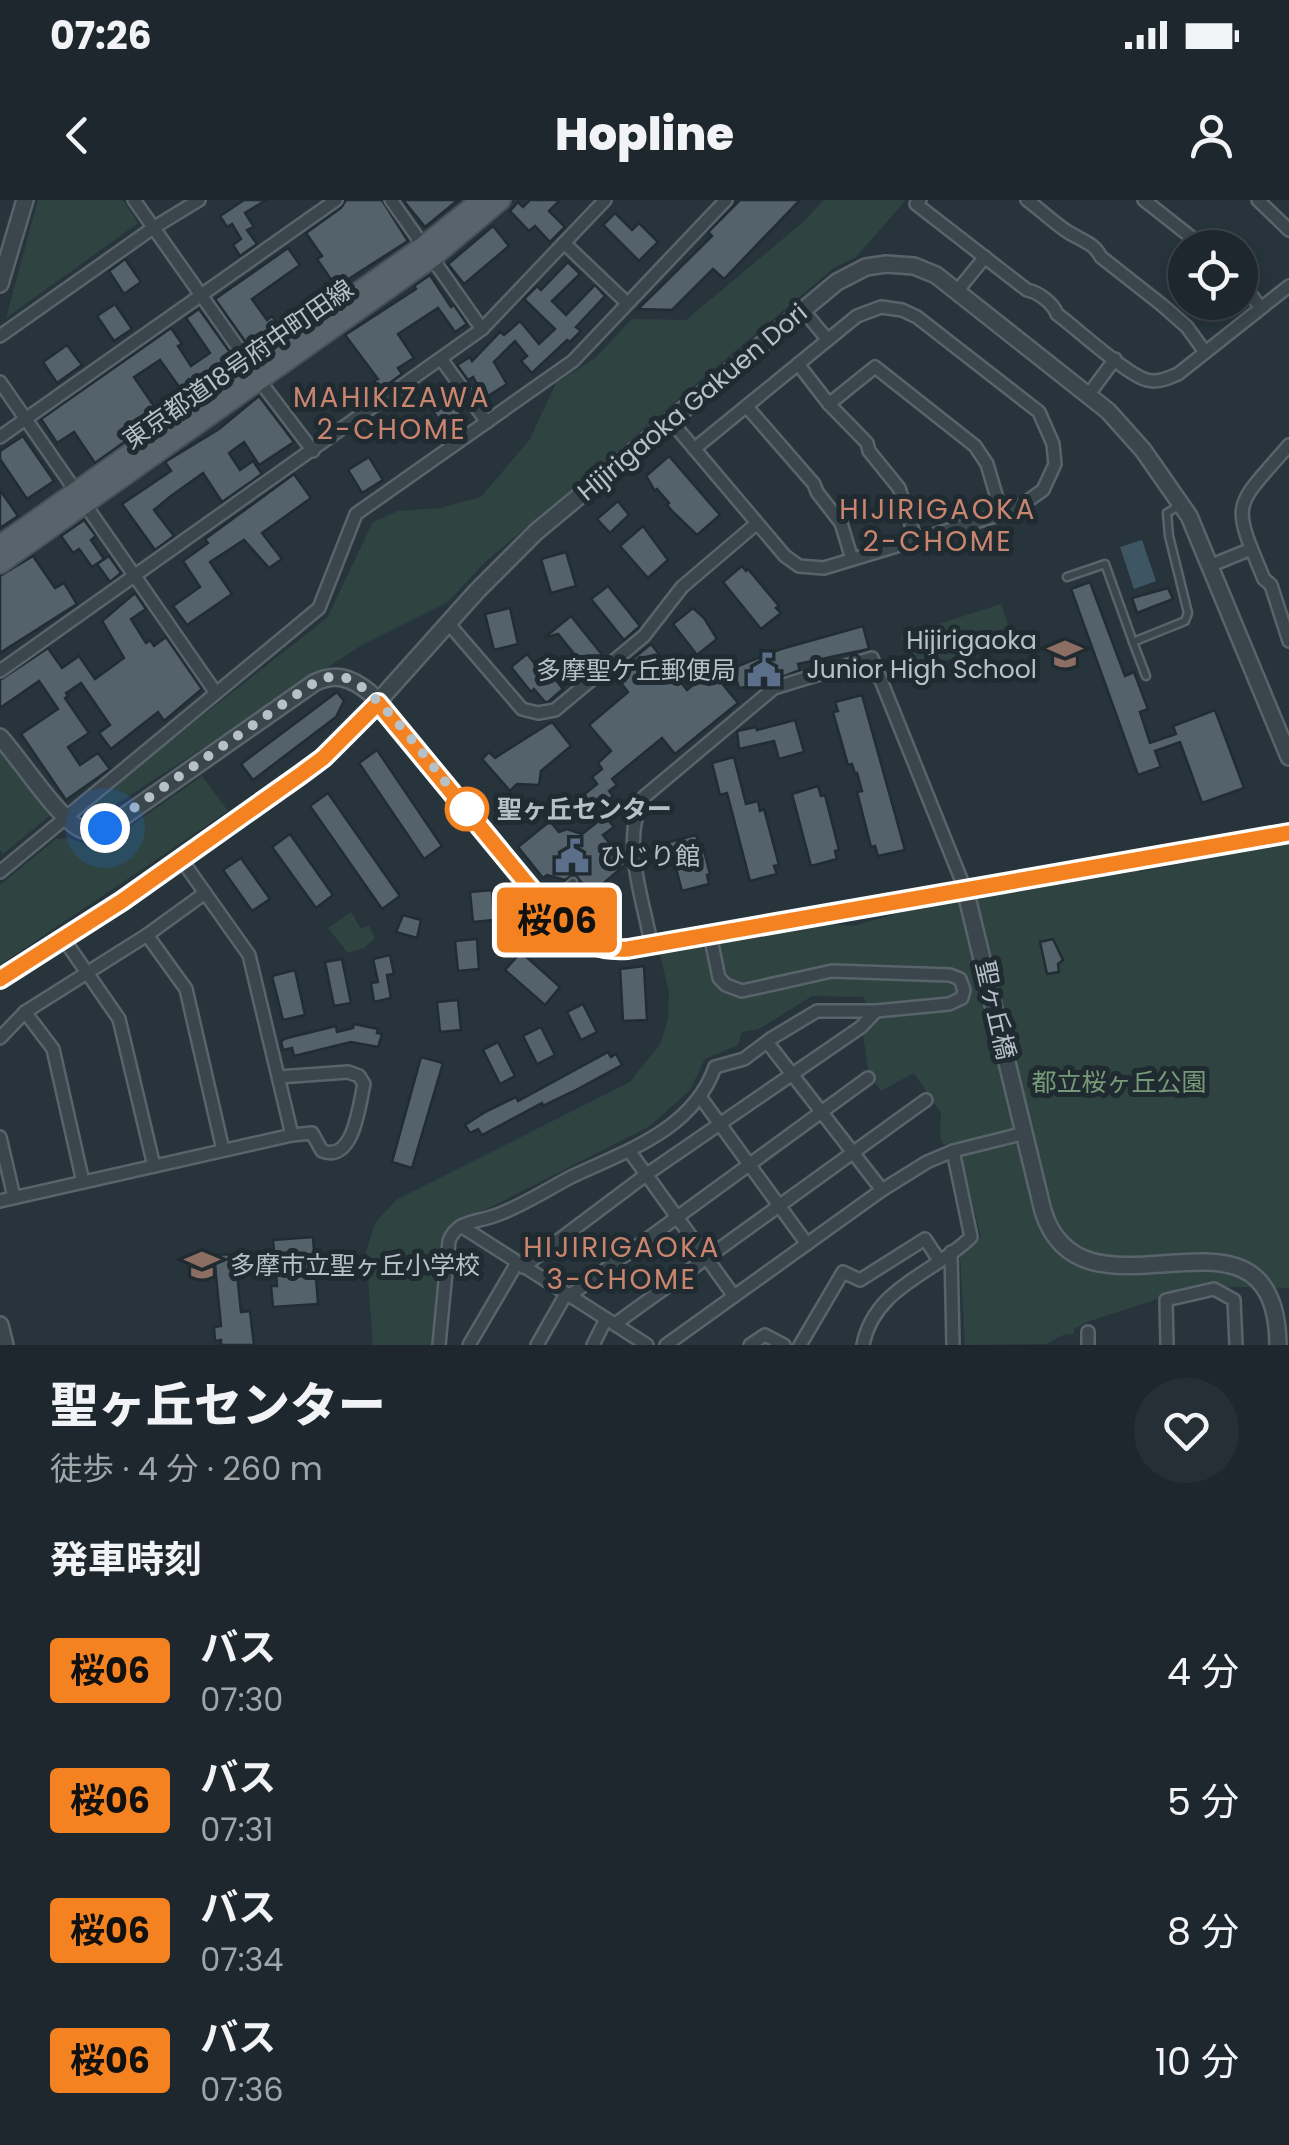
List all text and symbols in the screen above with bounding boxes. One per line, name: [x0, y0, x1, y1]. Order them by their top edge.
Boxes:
text: 07:26: [50, 9, 152, 62]
text: Hopline: [555, 103, 734, 166]
icon: back: [50, 108, 105, 163]
icon: person: [1184, 108, 1239, 163]
map controls: [1168, 230, 1258, 320]
button: locate: [1168, 230, 1258, 320]
street label: 東京都道18号府中町田線: [116, 272, 360, 457]
street label: Hijirigaoka Gakuen Dori: [570, 296, 815, 509]
district label: MAHIKIZAWA 2-CHOME: [293, 378, 491, 449]
district label: HIJIRIGAOKA 2-CHOME: [839, 490, 1037, 561]
place label: Hijirigaoka Junior High School: [807, 623, 1037, 687]
school or university icon: Hijirigaoka Junior High School: [1046, 635, 1084, 673]
public building icon: 多摩聖ケ丘郵便局: [745, 651, 783, 689]
place label: 多摩聖ケ丘郵便局: [536, 653, 736, 688]
marker: 聖ヶ丘センター: [446, 788, 488, 830]
place label: 聖ヶ丘センター: [497, 792, 672, 827]
your location: [80, 803, 130, 853]
public building icon: ひじり館: [553, 837, 591, 875]
place label: ひじり館: [600, 839, 700, 874]
line badge: 桜06: [500, 888, 614, 952]
text: 桜06: [517, 896, 597, 945]
street label: 聖ヶ丘橋: [967, 957, 1024, 1063]
park label: 都立桜ヶ丘公園: [1031, 1065, 1207, 1100]
district label: HIJIRIGAOKA 3-CHOME: [523, 1228, 721, 1299]
school or university icon: 多摩市立聖ヶ丘小学校: [183, 1246, 221, 1284]
place label: 多摩市立聖ヶ丘小学校: [230, 1248, 480, 1283]
text: 聖ヶ丘センター: [50, 1372, 386, 1439]
button: heart: [1134, 1378, 1239, 1483]
text: 徒歩 · 4 分 · 260 m: [50, 1446, 323, 1491]
text: 発車時刻: [50, 1533, 202, 1586]
text: バス: [200, 1621, 276, 1674]
text: 4 分: [1167, 1645, 1239, 1698]
text: 桜06: [70, 1646, 150, 1695]
text: 07:30: [200, 1677, 283, 1722]
text: バス: [200, 1751, 276, 1804]
text: 5 分: [1167, 1775, 1239, 1828]
text: 桜06: [70, 1776, 150, 1825]
text: 07:31: [200, 1807, 274, 1852]
text: バス: [200, 1881, 276, 1934]
text: 8 分: [1167, 1905, 1239, 1958]
text: 桜06: [70, 1906, 150, 1955]
text: 07:34: [200, 1937, 284, 1982]
text: バス: [200, 2011, 276, 2064]
text: 10 分: [1155, 2035, 1239, 2088]
text: 桜06: [70, 2036, 150, 2085]
text: 07:36: [200, 2067, 284, 2112]

